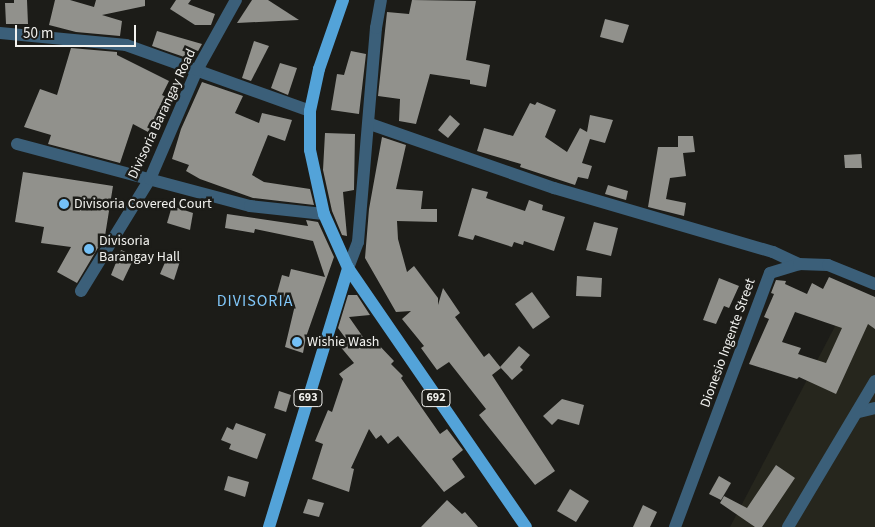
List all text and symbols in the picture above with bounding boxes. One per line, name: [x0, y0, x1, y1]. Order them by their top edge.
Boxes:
scale bar: [18, 15, 139, 47]
text: 50 m: [23, 23, 53, 44]
street label: Divisoria Barangay Road: [124, 46, 200, 182]
place label: Divisoria Covered Court: [74, 196, 212, 212]
marker: Divisoria Covered Court: [58, 198, 70, 210]
place label: Divisoria Barangay Hall: [99, 233, 180, 266]
marker: Divisoria Barangay Hall: [83, 243, 95, 255]
street label: Dionesio Ingente Street: [697, 276, 759, 410]
district label: DIVISORIA: [216, 291, 294, 311]
place label: Wishie Wash: [307, 334, 379, 350]
marker: Wishie Wash: [291, 336, 303, 348]
road number: 693: [293, 388, 323, 408]
road number: 692: [421, 388, 451, 408]

